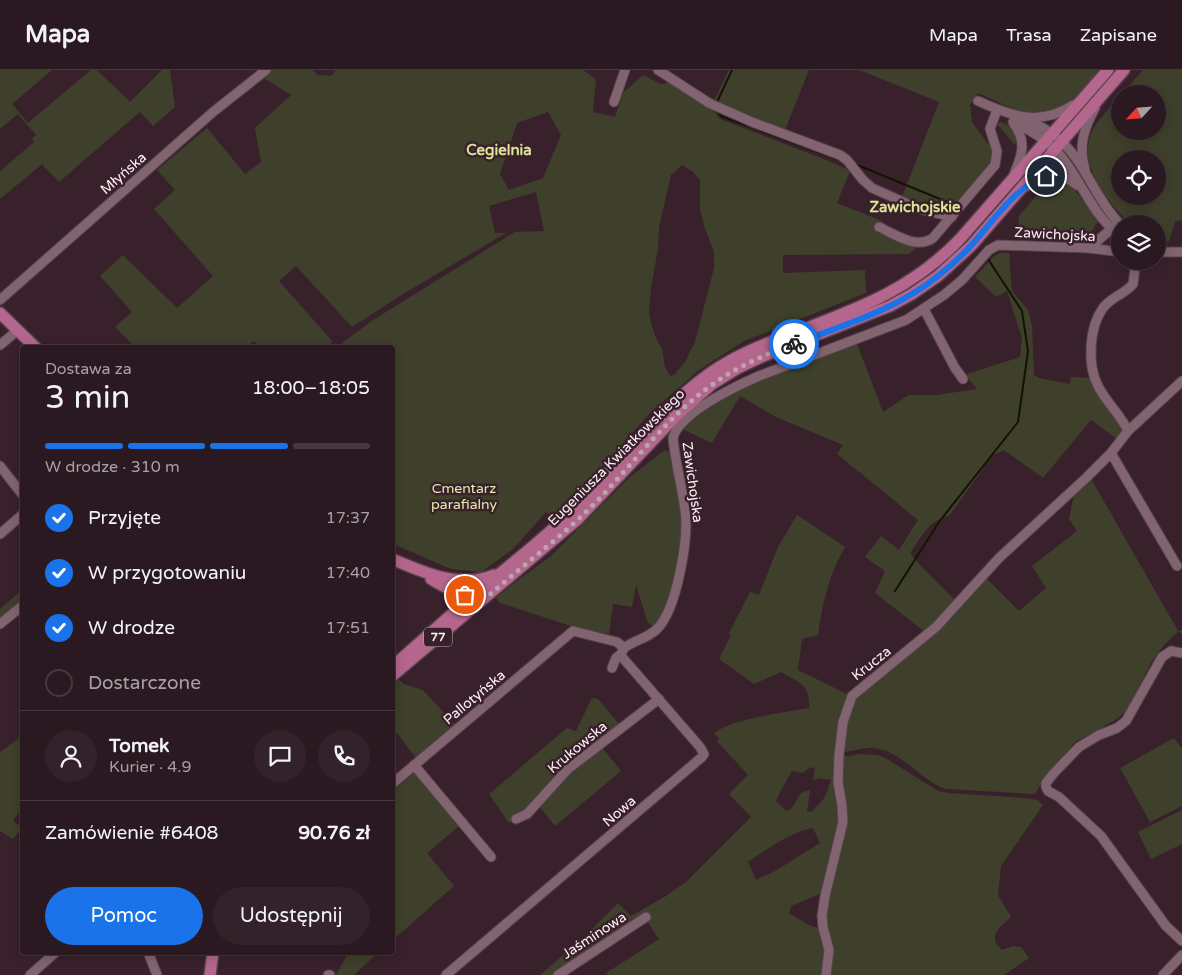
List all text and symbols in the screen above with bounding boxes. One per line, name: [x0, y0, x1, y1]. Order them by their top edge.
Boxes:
text: Mapa: [25, 20, 90, 49]
text: Mapa: [929, 24, 978, 46]
text: Trasa: [1006, 24, 1052, 46]
text: Zapisane: [1080, 24, 1157, 46]
north arrow: [1111, 85, 1166, 140]
map controls: [1111, 85, 1166, 270]
district label: Cegielnia: [466, 141, 532, 160]
street label: Młyńska: [97, 149, 150, 198]
button: locate: [1111, 150, 1166, 205]
pin: [1025, 155, 1067, 197]
icon: home: [1032, 162, 1060, 190]
district label: Zawichojskie: [869, 198, 961, 217]
button: layers: [1111, 215, 1166, 270]
street label: Zawichojska: [1014, 224, 1096, 245]
courier: [769, 319, 819, 369]
icon: bike: [780, 330, 808, 358]
text: Dostawa za: [45, 359, 132, 379]
text: 18:00–18:05: [252, 377, 370, 399]
text: 3 min: [45, 379, 130, 417]
street label: Eugeniusza Kwiatkowskiego: [544, 385, 688, 529]
street label: Zawichojska: [678, 441, 707, 524]
text: W drodze · 310 m: [45, 457, 180, 477]
park label: Cmentarz parafialny: [431, 480, 497, 513]
icon: check: [45, 504, 73, 532]
text: Przyjęte: [88, 507, 161, 529]
text: 17:37: [326, 508, 370, 528]
icon: check: [45, 559, 73, 587]
text: W przygotowaniu: [88, 562, 246, 584]
text: 17:40: [326, 563, 370, 583]
pin: [444, 574, 486, 616]
icon: bag: [451, 581, 479, 609]
icon: check: [45, 614, 73, 642]
text: W drodze: [88, 617, 175, 639]
text: 17:51: [326, 618, 370, 638]
road number: 77: [424, 628, 452, 646]
street label: Krucza: [848, 643, 894, 684]
street label: Pallotyńska: [440, 667, 509, 728]
text: Dostarczone: [88, 672, 201, 694]
street label: Krukowska: [544, 718, 611, 777]
button: person: [45, 730, 97, 782]
button: chat: [254, 730, 306, 782]
button: phone: [318, 730, 370, 782]
text: Tomek: [109, 735, 169, 757]
text: Kurier · 4.9: [109, 757, 192, 777]
street label: Nowa: [599, 792, 639, 830]
text: Zamówienie #6408: [45, 822, 219, 844]
text: 90.76 zł: [298, 822, 370, 844]
button: Pomoc: [45, 887, 203, 945]
button: Udostępnij: [213, 887, 370, 945]
street label: Jaśminowa: [559, 908, 630, 962]

